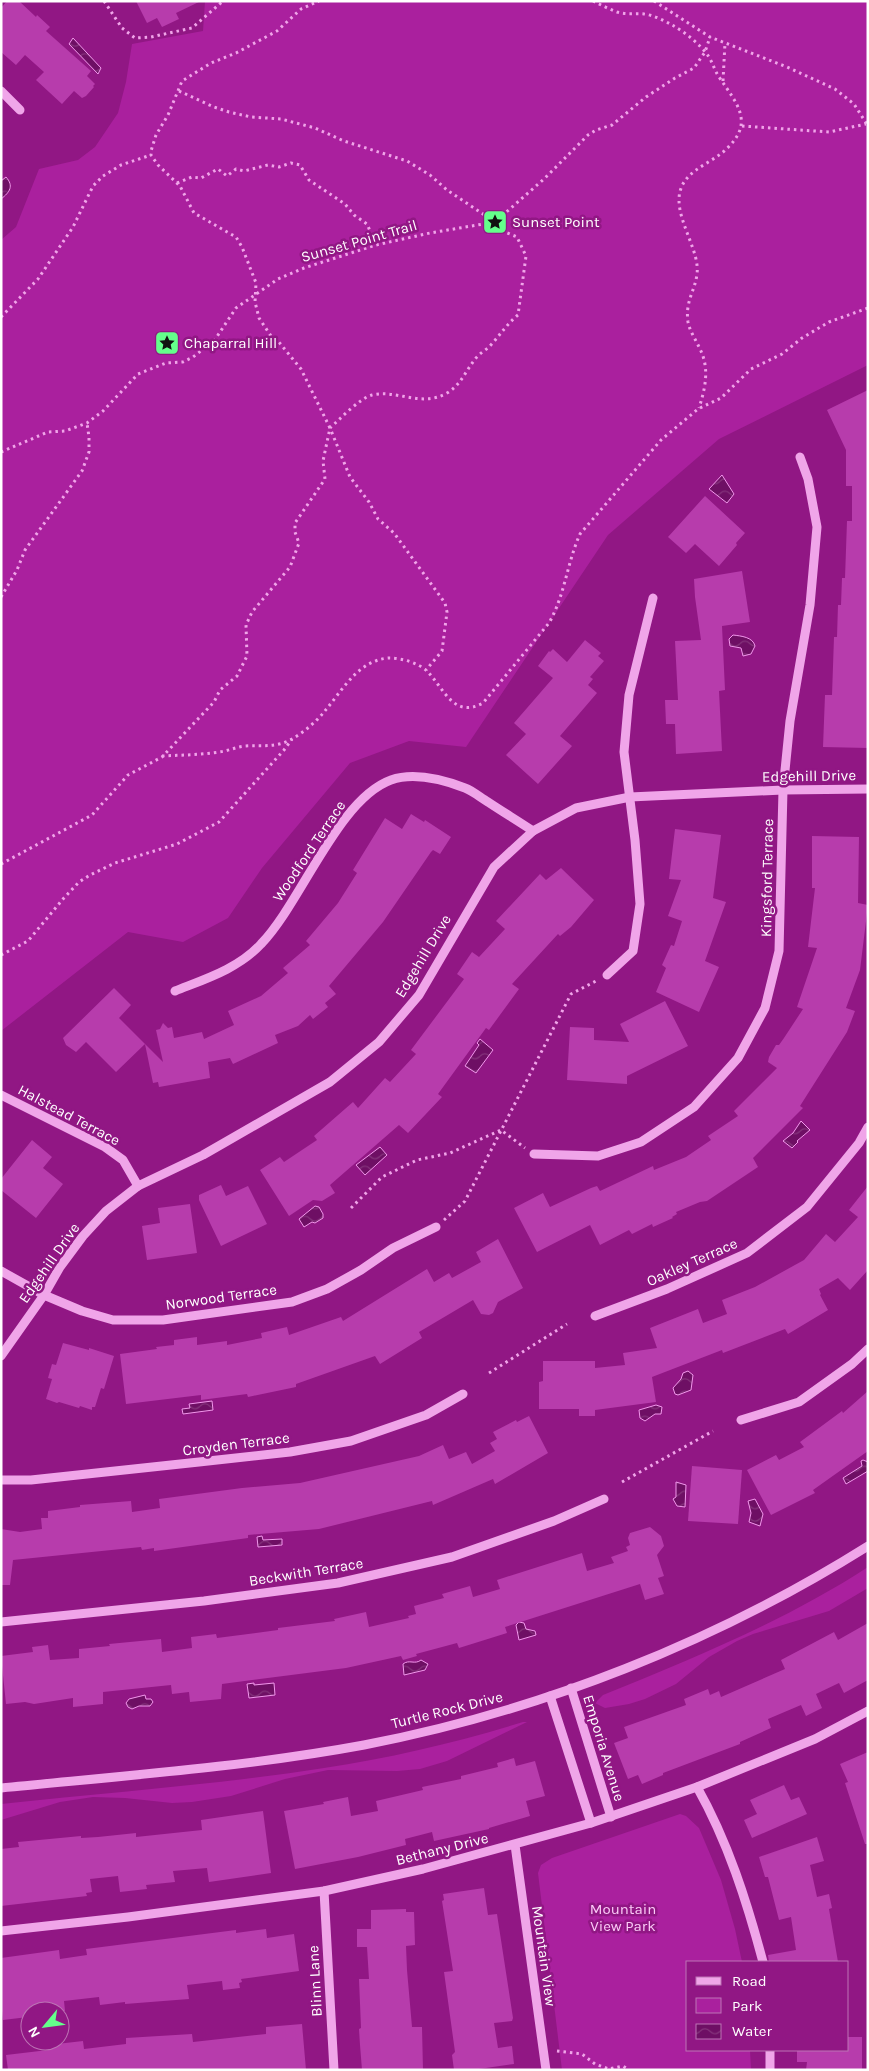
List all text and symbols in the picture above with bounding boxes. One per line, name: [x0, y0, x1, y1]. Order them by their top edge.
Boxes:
place icon: Sunset Point: [482, 209, 508, 235]
place label: Sunset Point: [512, 213, 600, 231]
street label: Sunset Point Trail: [299, 216, 419, 266]
place icon: Chaparral Hill: [154, 330, 180, 356]
place label: Chaparral Hill: [184, 334, 277, 352]
street label: Edgehill Drive: [762, 766, 856, 786]
street label: Woodford Terrace: [269, 797, 349, 905]
street label: Kingsford Terrace: [757, 819, 777, 937]
street label: Edgehill Drive: [391, 911, 455, 1001]
street label: Halstead Terrace: [15, 1081, 123, 1149]
street label: Edgehill Drive: [15, 1219, 83, 1307]
street label: Oakley Terrace: [644, 1234, 740, 1290]
street label: Norwood Terrace: [164, 1280, 278, 1314]
street label: Croyden Terrace: [181, 1429, 291, 1459]
street label: Beckwith Terrace: [248, 1554, 364, 1590]
street label: Turtle Rock Drive: [389, 1687, 505, 1733]
street label: Emporia Avenue: [579, 1693, 629, 1803]
street label: Bethany Drive: [394, 1829, 490, 1869]
park label: Mountain View Park: [590, 1900, 656, 1935]
street label: Mountain View: [528, 1904, 560, 2008]
street label: Blinn Lane: [304, 1945, 326, 2017]
legend: [686, 1961, 849, 2051]
text: Road: [732, 1972, 767, 1990]
text: Park: [732, 1997, 762, 2015]
north arrow: [20, 2001, 70, 2051]
text: Water: [732, 2022, 773, 2040]
text: N: [24, 2024, 44, 2041]

